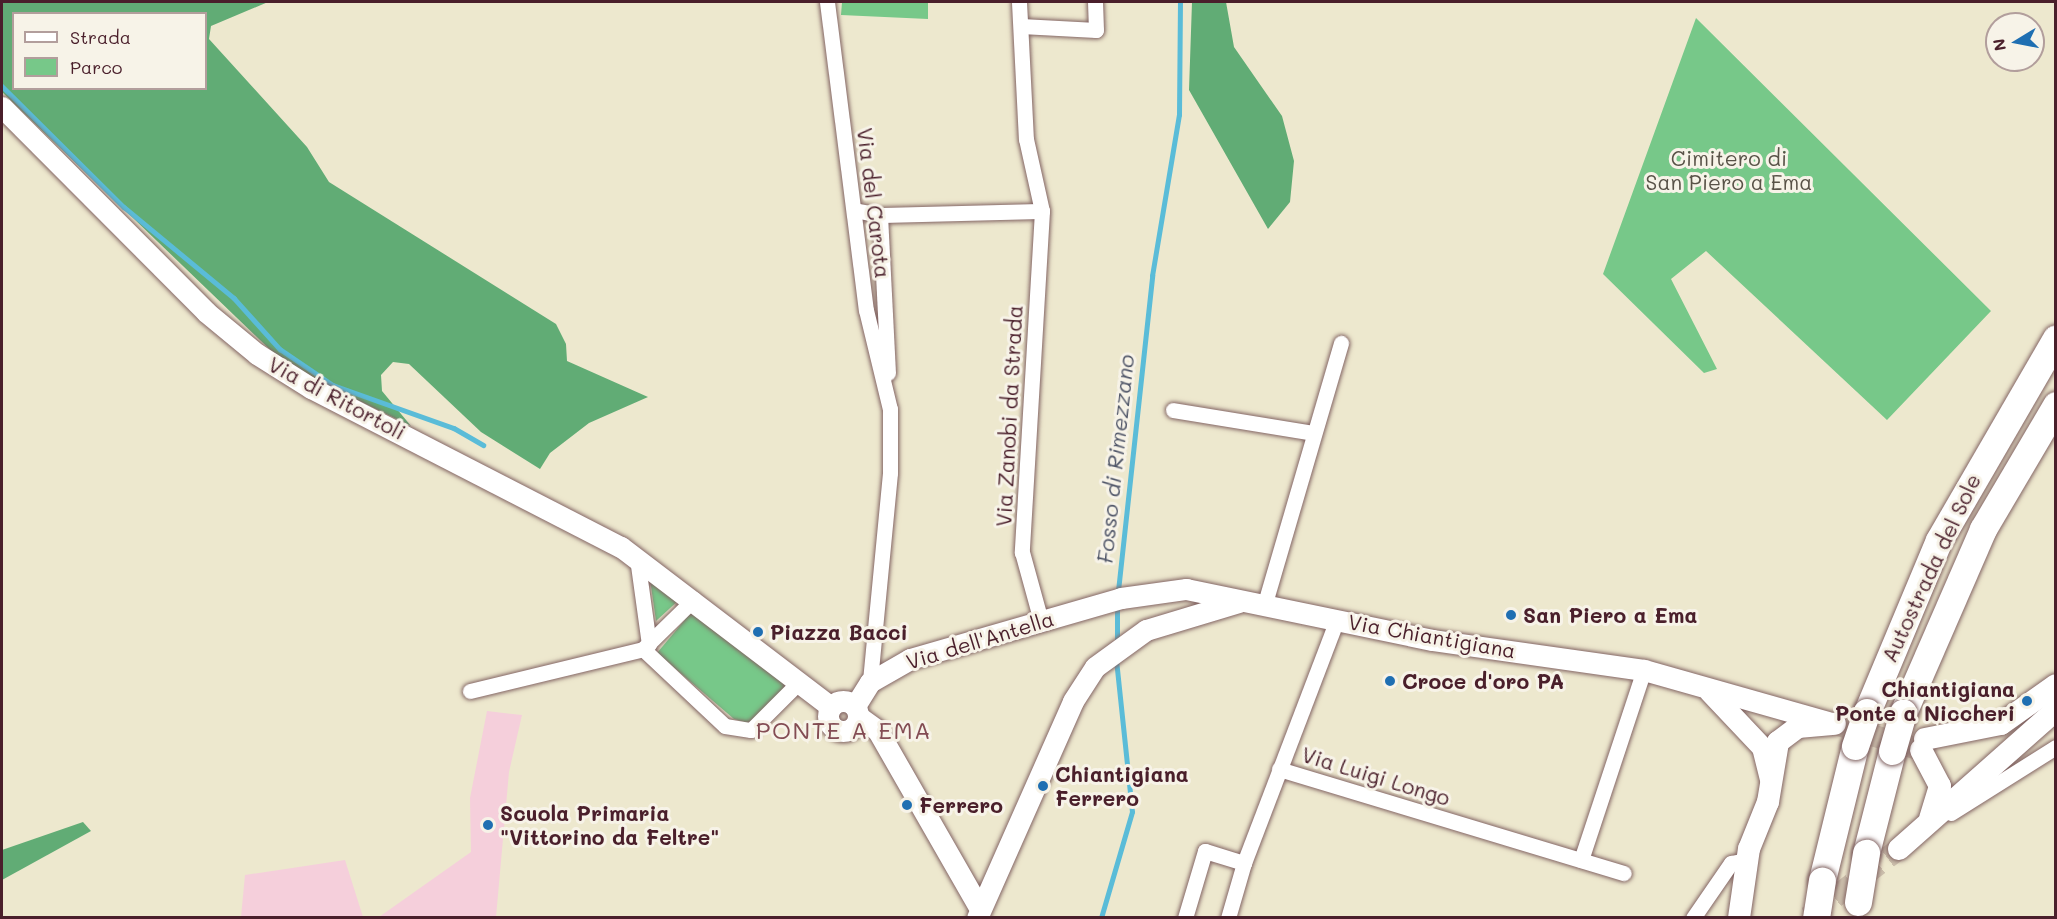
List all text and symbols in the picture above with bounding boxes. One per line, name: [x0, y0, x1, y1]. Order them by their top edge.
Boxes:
legend: [12, 12, 207, 90]
north arrow: [1985, 12, 2045, 72]
text: Strada: [70, 25, 131, 49]
text: N: [1987, 37, 2010, 53]
text: Parco: [70, 55, 123, 79]
street label: Via del Carota: [852, 126, 896, 280]
park label: Cimitero di San Piero a Ema: [1646, 145, 1812, 195]
street label: Via Zanobi da Strada: [991, 305, 1027, 527]
street label: Via di Ritortoli: [264, 351, 410, 445]
water label: Fosso di Rimezzano: [1091, 353, 1139, 565]
street label: Autostrada del Sole: [1876, 470, 1986, 666]
place label: San Piero a Ema: [1523, 602, 1697, 628]
street label: Via dell'Antella: [903, 606, 1057, 674]
marker: San Piero a Ema: [1504, 608, 1518, 622]
street label: Via Chiantigiana: [1346, 609, 1518, 663]
place label: Piazza Bacci: [770, 619, 908, 645]
marker: Piazza Bacci: [751, 625, 765, 639]
place label: Croce d'oro PA: [1402, 668, 1564, 694]
marker: Croce d'oro PA: [1383, 674, 1397, 688]
place label: Chiantigiana Ponte a Niccheri: [1835, 676, 2015, 726]
marker: Chiantigiana Ponte a Niccheri: [2020, 694, 2034, 708]
district label: PONTE A EMA: [756, 716, 932, 744]
street label: Via Luigi Longo: [1299, 741, 1453, 811]
place label: Chiantigiana Ferrero: [1055, 761, 1189, 811]
marker: Chiantigiana Ferrero: [1036, 779, 1050, 793]
place label: Ferrero: [919, 792, 1003, 818]
marker: Ferrero: [900, 798, 914, 812]
place label: Scuola Primaria "Vittorino da Feltre": [500, 800, 719, 850]
marker: Scuola Primaria "Vittorino da Feltre": [481, 818, 495, 832]

